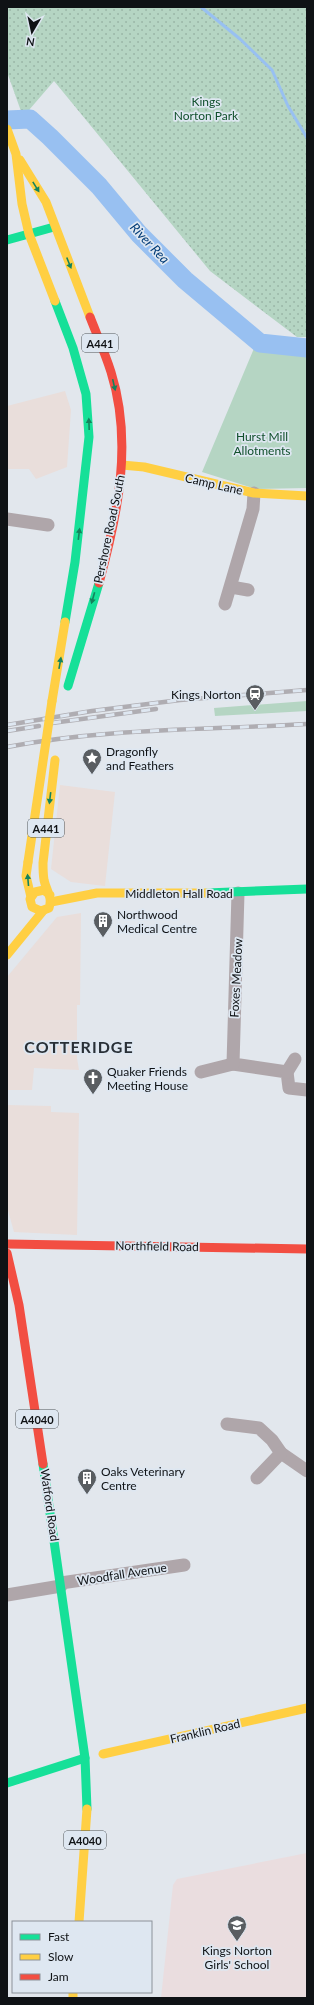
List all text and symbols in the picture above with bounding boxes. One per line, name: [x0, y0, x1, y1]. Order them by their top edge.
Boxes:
north arrow: [12, 12, 52, 52]
text: N: [25, 35, 36, 49]
park label: Kings Norton Park: [174, 94, 239, 123]
one-way arrow: [33, 181, 40, 193]
water label: River Rea: [127, 219, 173, 267]
one-way arrow: [66, 258, 72, 269]
road number: A441: [82, 334, 118, 352]
one-way arrow: [111, 379, 117, 391]
one-way arrow: [85, 418, 92, 430]
park label: Hurst Mill Allotments: [233, 429, 291, 458]
street label: Camp Lane: [184, 470, 244, 498]
street label: Pershore Road South: [90, 473, 128, 585]
one-way arrow: [76, 528, 82, 540]
one-way arrow: [90, 592, 96, 605]
one-way arrow: [57, 657, 63, 669]
station icon: Kings Norton: [244, 683, 266, 711]
place label: Kings Norton: [171, 687, 241, 702]
place label: Dragonfly and Feathers: [106, 744, 174, 773]
place icon: Dragonfly and Feathers: [81, 747, 103, 775]
one-way arrow: [47, 792, 53, 804]
road number: A441: [28, 819, 64, 837]
one-way arrow: [24, 873, 31, 886]
street label: Middleton Hall Road: [125, 886, 233, 901]
place label: Northwood Medical Centre: [117, 907, 197, 936]
building icon: Northwood Medical Centre: [92, 910, 114, 938]
street label: Foxes Meadow: [226, 937, 246, 1018]
district label: COTTERIDGE: [24, 1037, 134, 1056]
place label: Quaker Friends Meeting House: [107, 1064, 188, 1093]
church icon: Quaker Friends Meeting House: [82, 1067, 104, 1095]
street label: Northfield Road: [115, 1238, 199, 1254]
road number: A4040: [16, 1410, 58, 1428]
place label: Oaks Veterinary Centre: [101, 1464, 186, 1493]
building icon: Oaks Veterinary Centre: [76, 1467, 98, 1495]
street label: Watford Road: [37, 1468, 63, 1542]
street label: Woodfall Avenue: [76, 1560, 168, 1588]
street label: Franklin Road: [169, 1716, 241, 1746]
road number: A4040: [64, 1831, 106, 1849]
school or university icon: Kings Norton Girls' School: [226, 1914, 248, 1942]
legend: [12, 1921, 152, 1993]
text: Fast: [48, 1929, 70, 1944]
place label: Kings Norton Girls' School: [202, 1943, 272, 1972]
text: Slow: [48, 1949, 74, 1964]
text: Jam: [48, 1969, 69, 1984]

